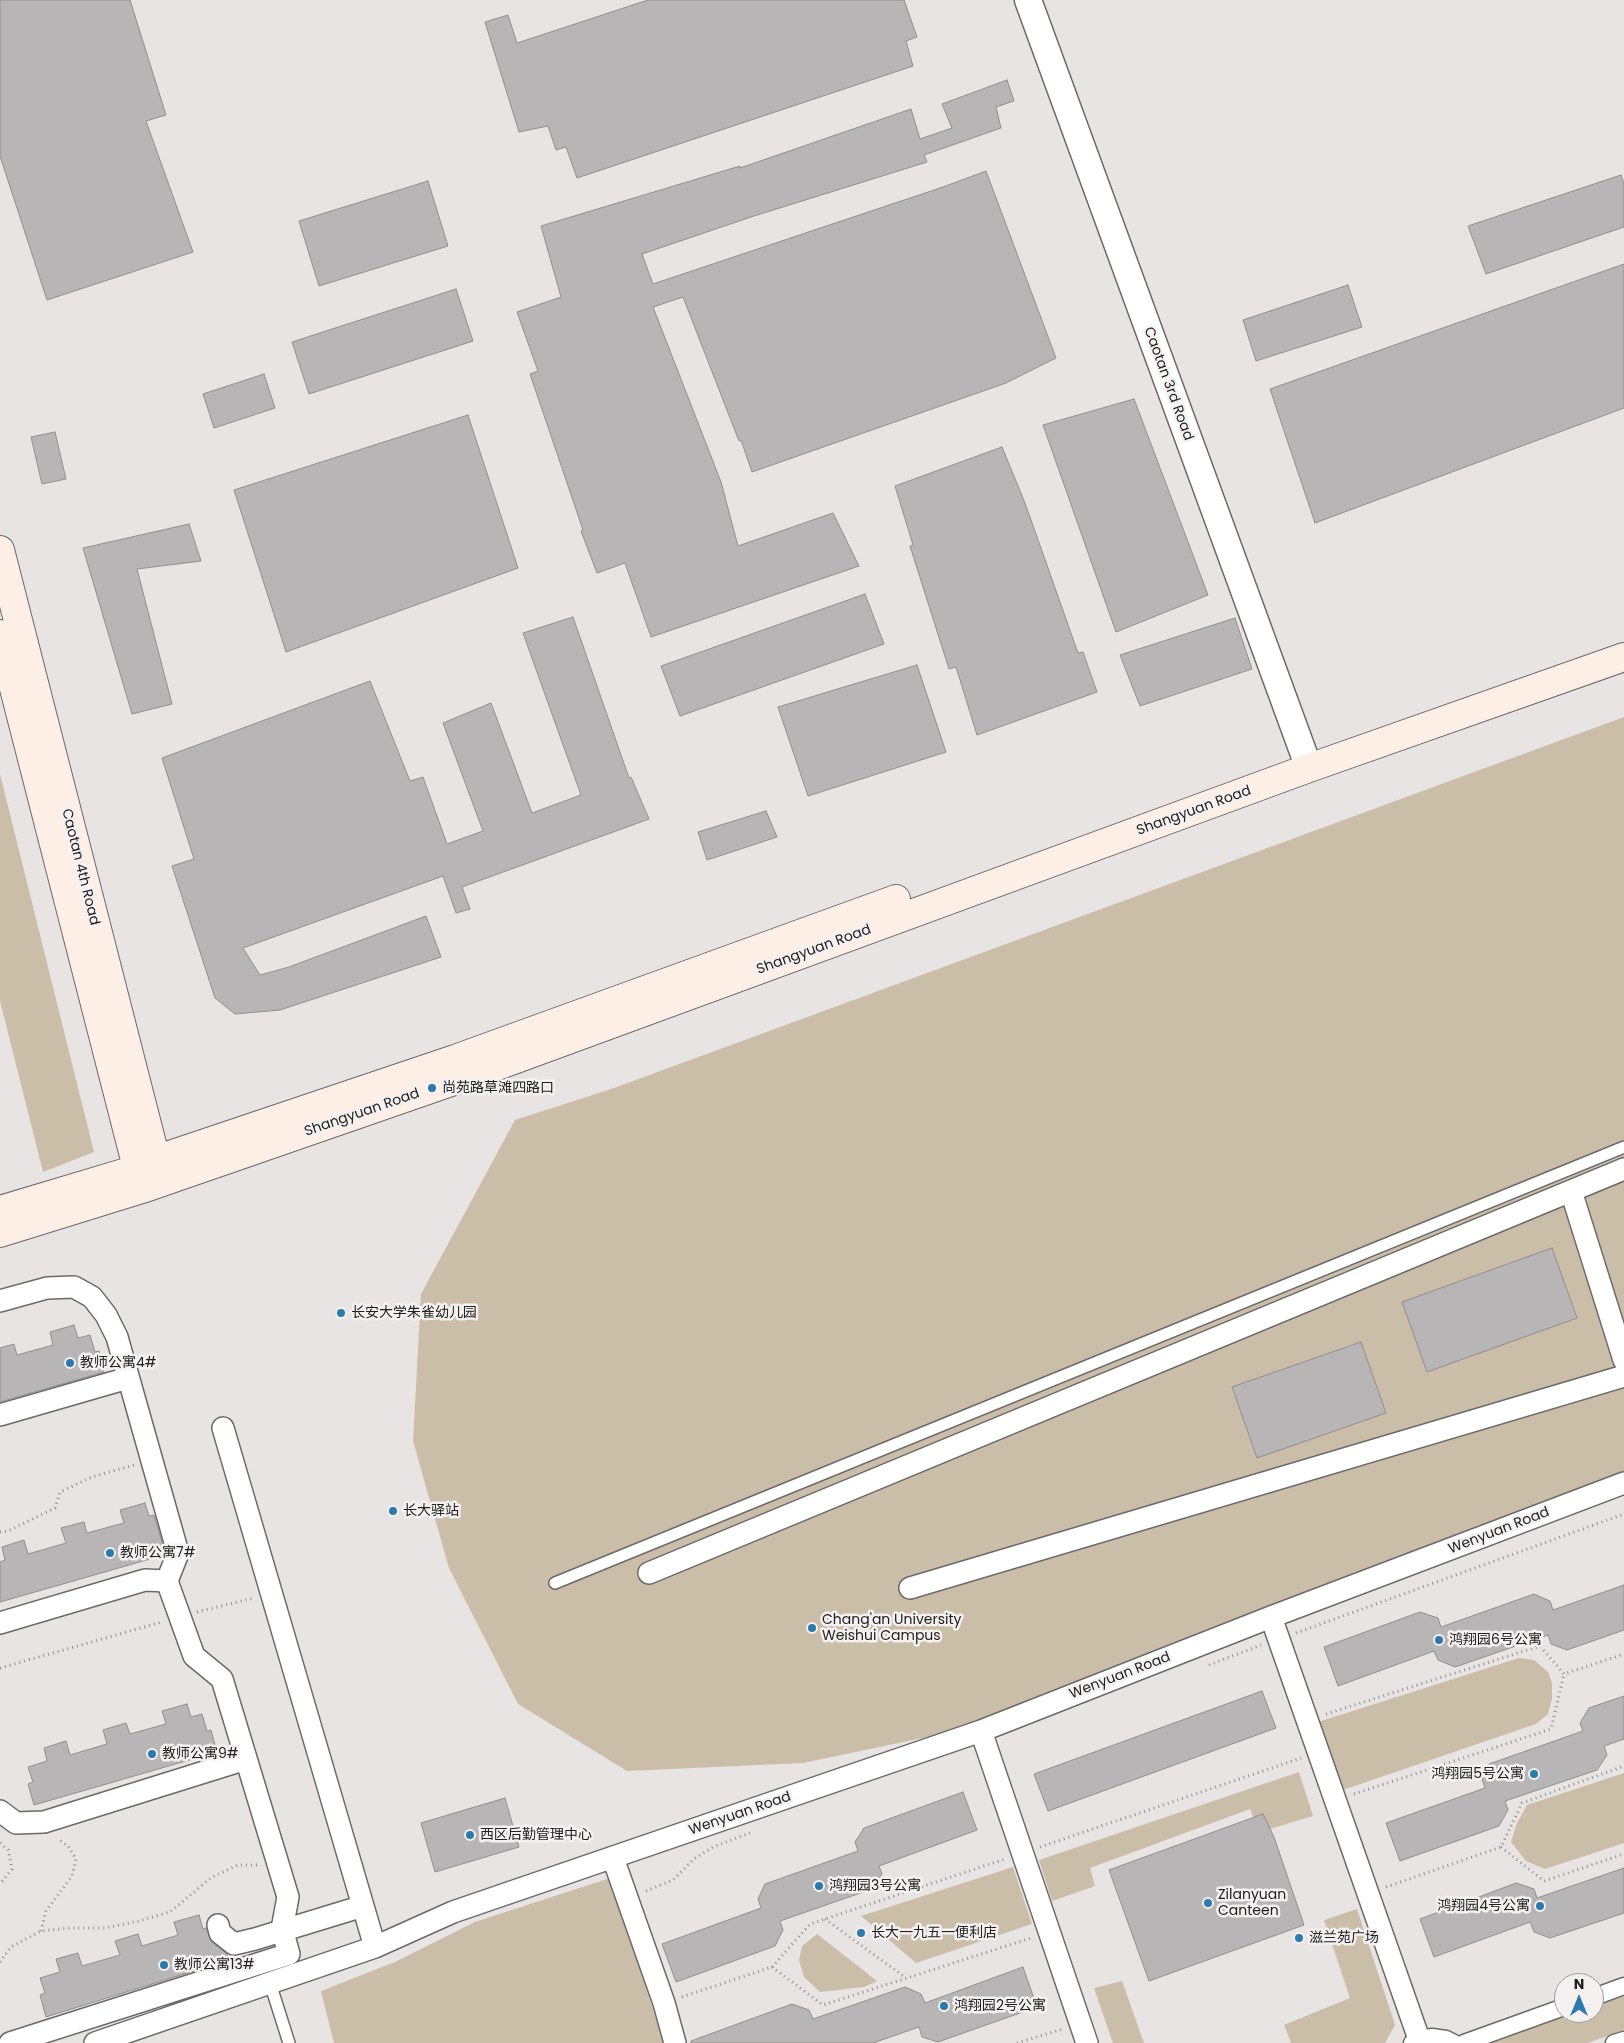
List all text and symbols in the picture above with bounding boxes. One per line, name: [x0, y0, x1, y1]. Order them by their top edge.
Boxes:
street label: Caotan 3rd Road: [1140, 325, 1196, 443]
street label: Shangyuan Road: [1135, 783, 1253, 839]
street label: Caotan 4th Road: [57, 807, 103, 927]
street label: Shangyuan Road: [755, 922, 873, 978]
place label: 尚苑路草滩四路口: [442, 1080, 554, 1096]
marker: 尚苑路草滩四路口: [426, 1082, 438, 1094]
street label: Shangyuan Road: [302, 1085, 422, 1141]
place label: 长安大学朱雀幼儿园: [351, 1305, 477, 1321]
marker: 长安大学朱雀幼儿园: [335, 1307, 347, 1319]
place label: 教师公寓4#: [80, 1355, 157, 1371]
marker: 教师公寓4#: [64, 1357, 76, 1369]
place label: 长大驿站: [403, 1503, 459, 1519]
street label: Wenyuan Road: [1446, 1504, 1552, 1558]
marker: 长大驿站: [387, 1505, 399, 1517]
place label: 教师公寓7#: [120, 1545, 195, 1561]
marker: 教师公寓7#: [104, 1547, 116, 1559]
place label: Chang'an University Weishui Campus: [822, 1612, 961, 1644]
marker: Chang'an University Weishui Campus: [806, 1622, 818, 1634]
place label: 鸿翔园6号公寓: [1449, 1632, 1542, 1648]
marker: 鸿翔园6号公寓: [1433, 1634, 1445, 1646]
street label: Wenyuan Road: [1067, 1649, 1173, 1703]
place label: 教师公寓9#: [162, 1746, 239, 1762]
marker: 教师公寓9#: [146, 1748, 158, 1760]
place label: 鸿翔园5号公寓: [1431, 1766, 1524, 1782]
marker: 鸿翔园5号公寓: [1528, 1768, 1540, 1780]
street label: Wenyuan Road: [687, 1789, 793, 1839]
place label: 西区后勤管理中心: [480, 1827, 592, 1843]
marker: 西区后勤管理中心: [464, 1829, 476, 1841]
place label: 鸿翔园3号公寓: [829, 1878, 921, 1894]
marker: 鸿翔园3号公寓: [813, 1880, 825, 1892]
place label: Zilanyuan Canteen: [1218, 1887, 1286, 1920]
marker: Zilanyuan Canteen: [1202, 1897, 1214, 1909]
place label: 鸿翔园4号公寓: [1437, 1898, 1530, 1914]
marker: 鸿翔园4号公寓: [1534, 1900, 1546, 1912]
place label: 长大一九五一便利店: [871, 1925, 997, 1941]
marker: 长大一九五一便利店: [855, 1927, 867, 1939]
place label: 滋兰苑广场: [1309, 1930, 1379, 1946]
marker: 滋兰苑广场: [1293, 1932, 1305, 1944]
place label: 教师公寓13#: [174, 1957, 254, 1973]
marker: 教师公寓13#: [158, 1959, 170, 1971]
north arrow: [1554, 1973, 1604, 2023]
text: N: [1574, 1974, 1584, 1994]
place label: 鸿翔园2号公寓: [954, 1998, 1046, 2014]
marker: 鸿翔园2号公寓: [938, 2000, 950, 2012]

